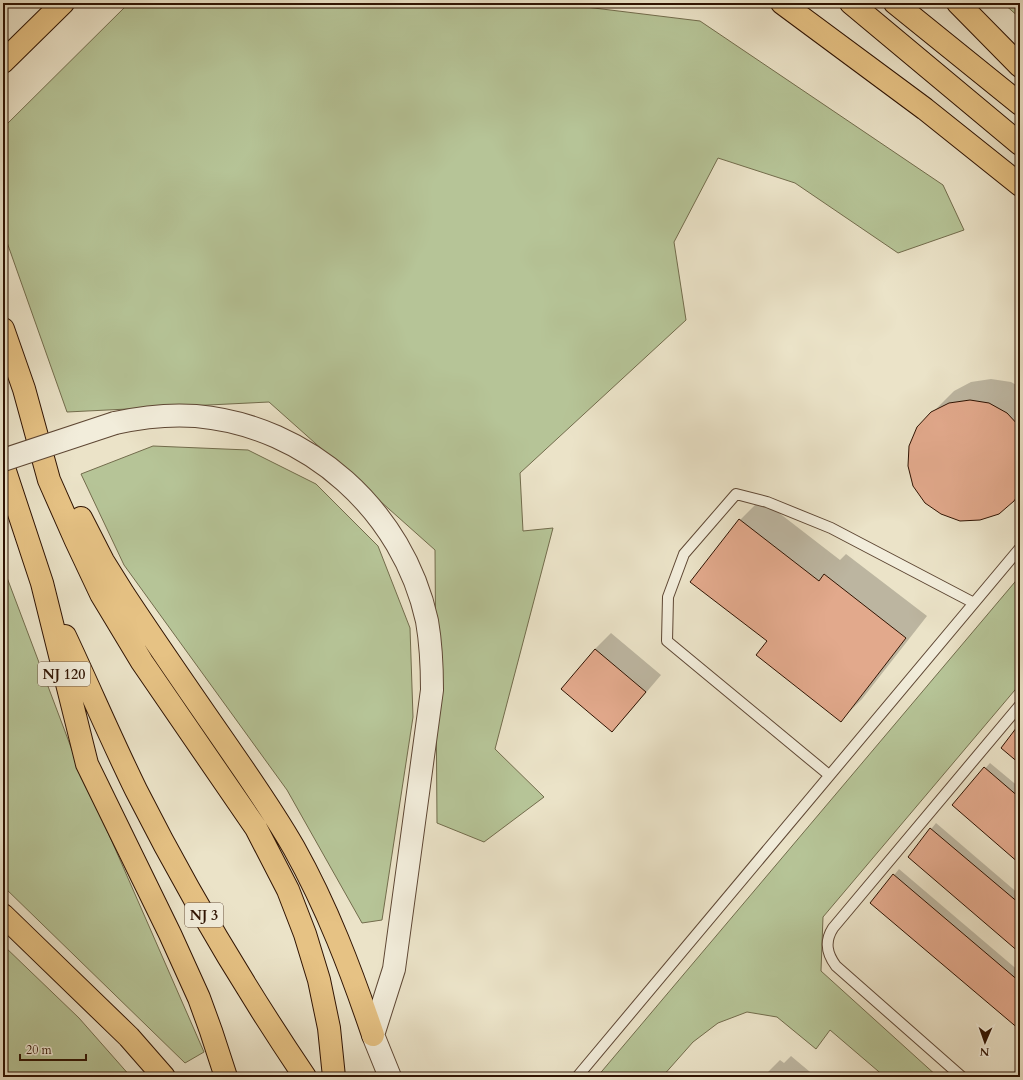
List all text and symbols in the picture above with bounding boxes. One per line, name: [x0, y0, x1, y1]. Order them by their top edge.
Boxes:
road number: NJ 120: [38, 662, 90, 686]
road number: NJ 3: [185, 903, 223, 927]
north arrow: [965, 1022, 1005, 1062]
scale bar: [20, 1036, 86, 1062]
text: 20 m: [26, 1042, 53, 1058]
text: N: [979, 1044, 990, 1059]

